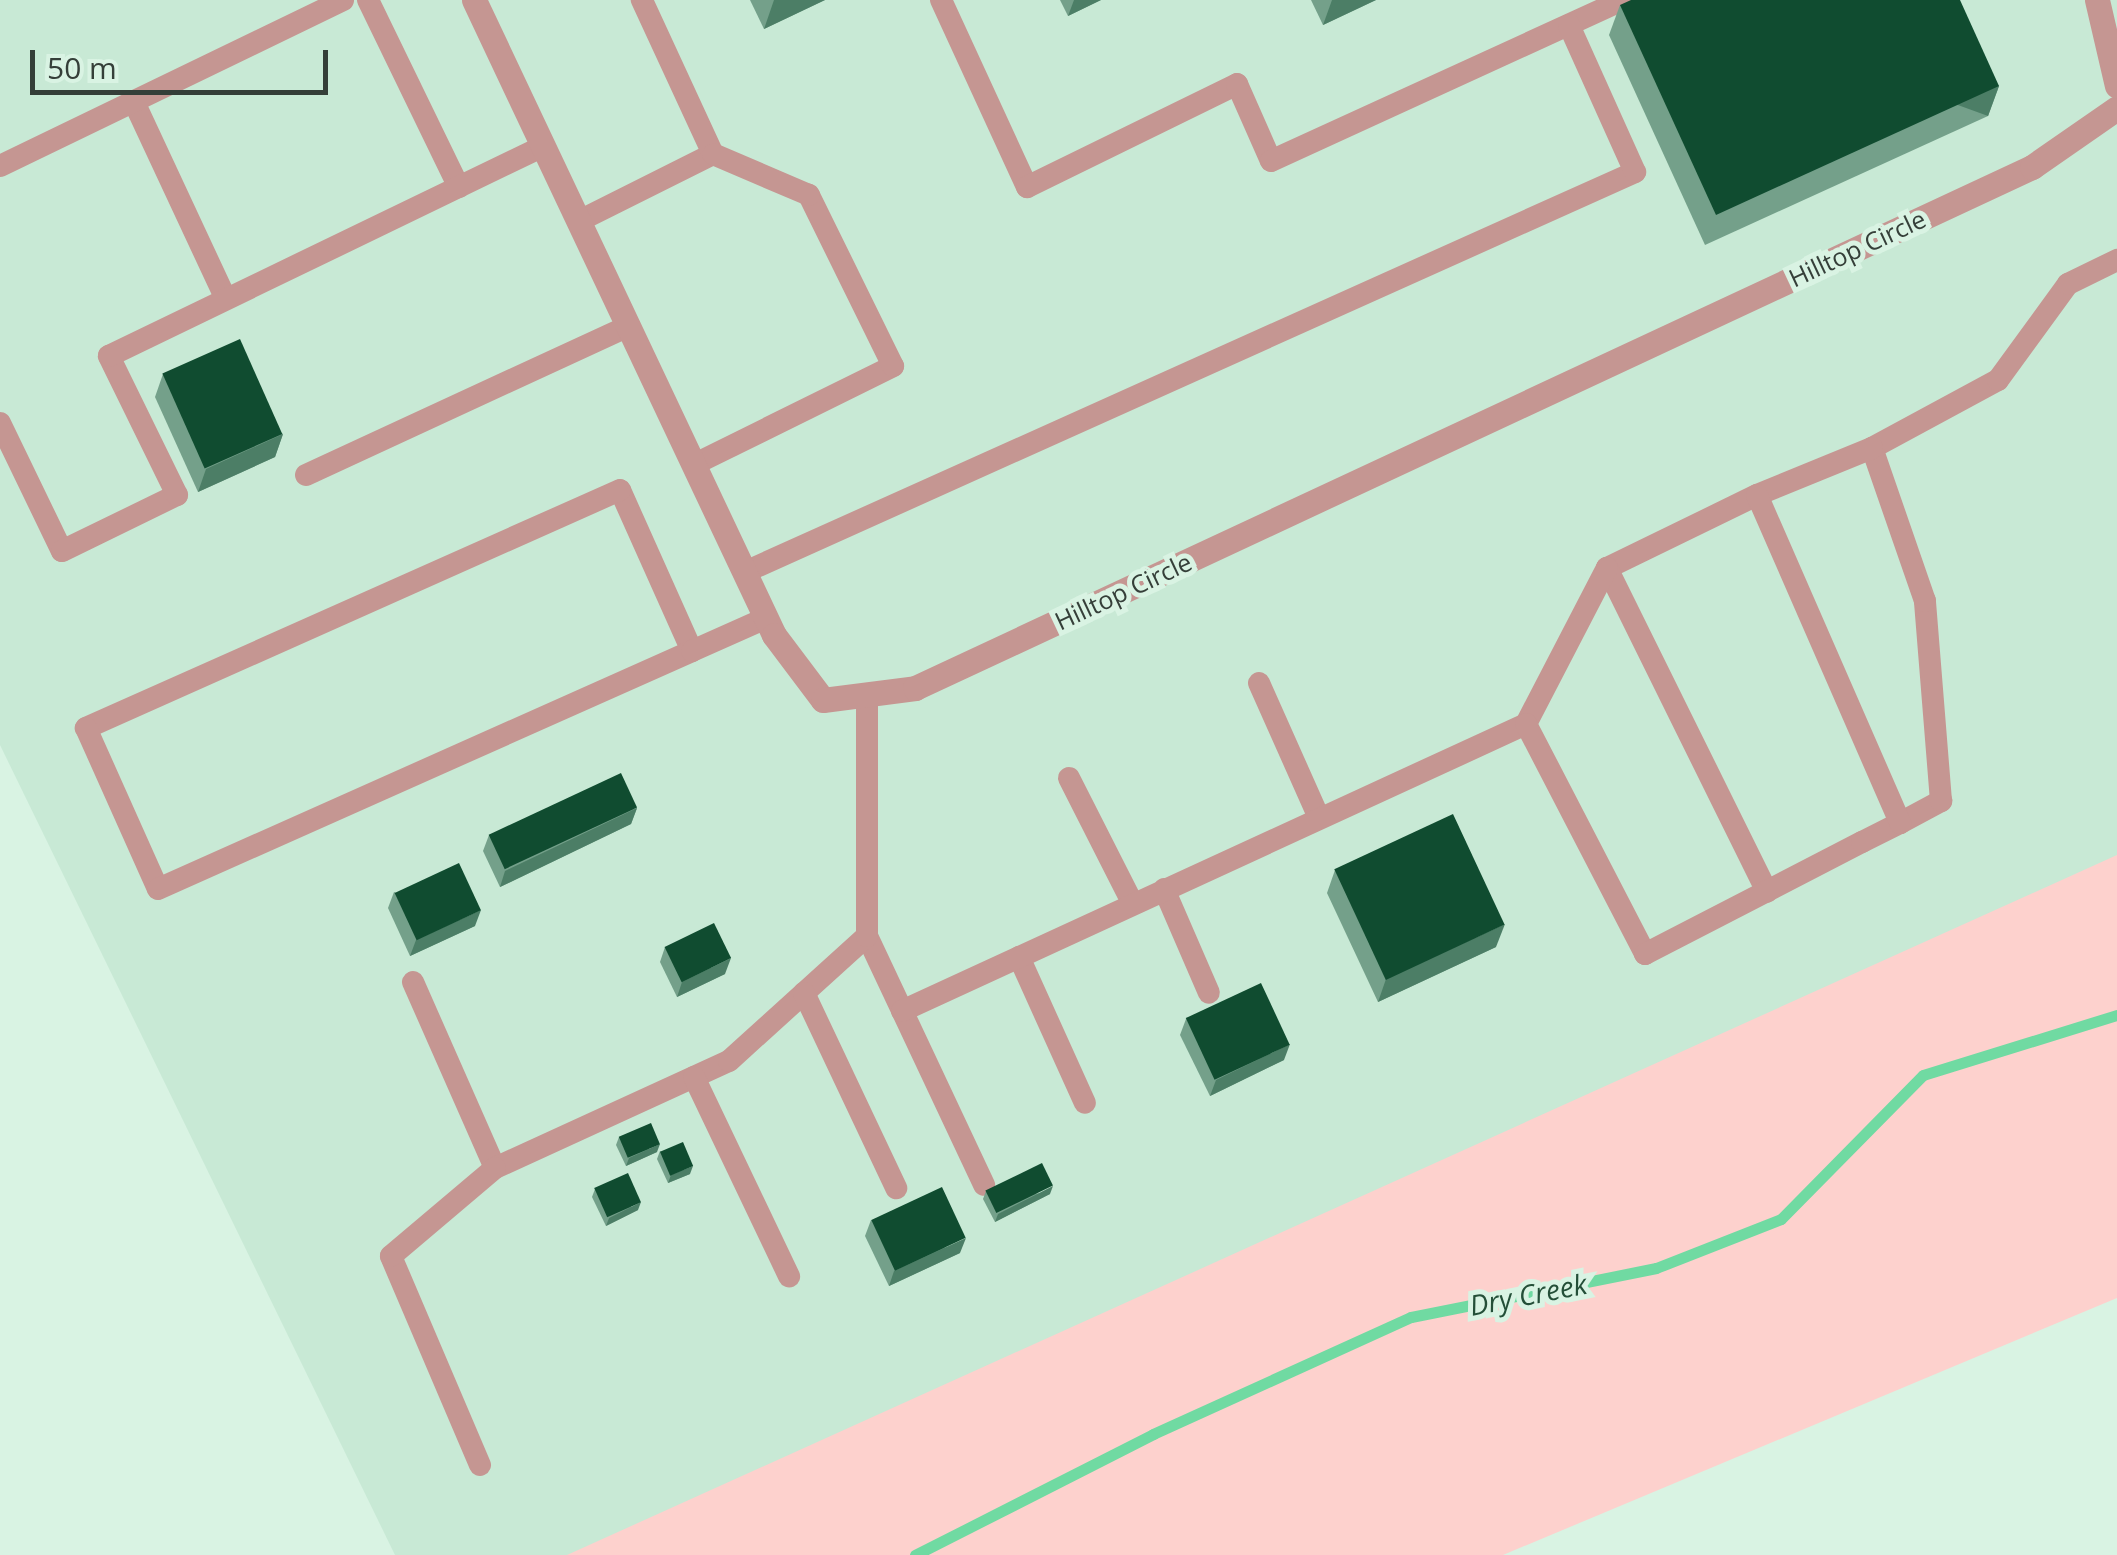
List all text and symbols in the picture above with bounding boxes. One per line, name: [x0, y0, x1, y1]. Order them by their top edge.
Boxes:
scale bar: [35, 30, 332, 92]
text: 50 m: [47, 47, 117, 88]
street label: Hilltop Circle: [1784, 203, 1930, 293]
street label: Hilltop Circle: [1050, 546, 1196, 636]
water label: Dry Creek: [1466, 1266, 1590, 1322]

